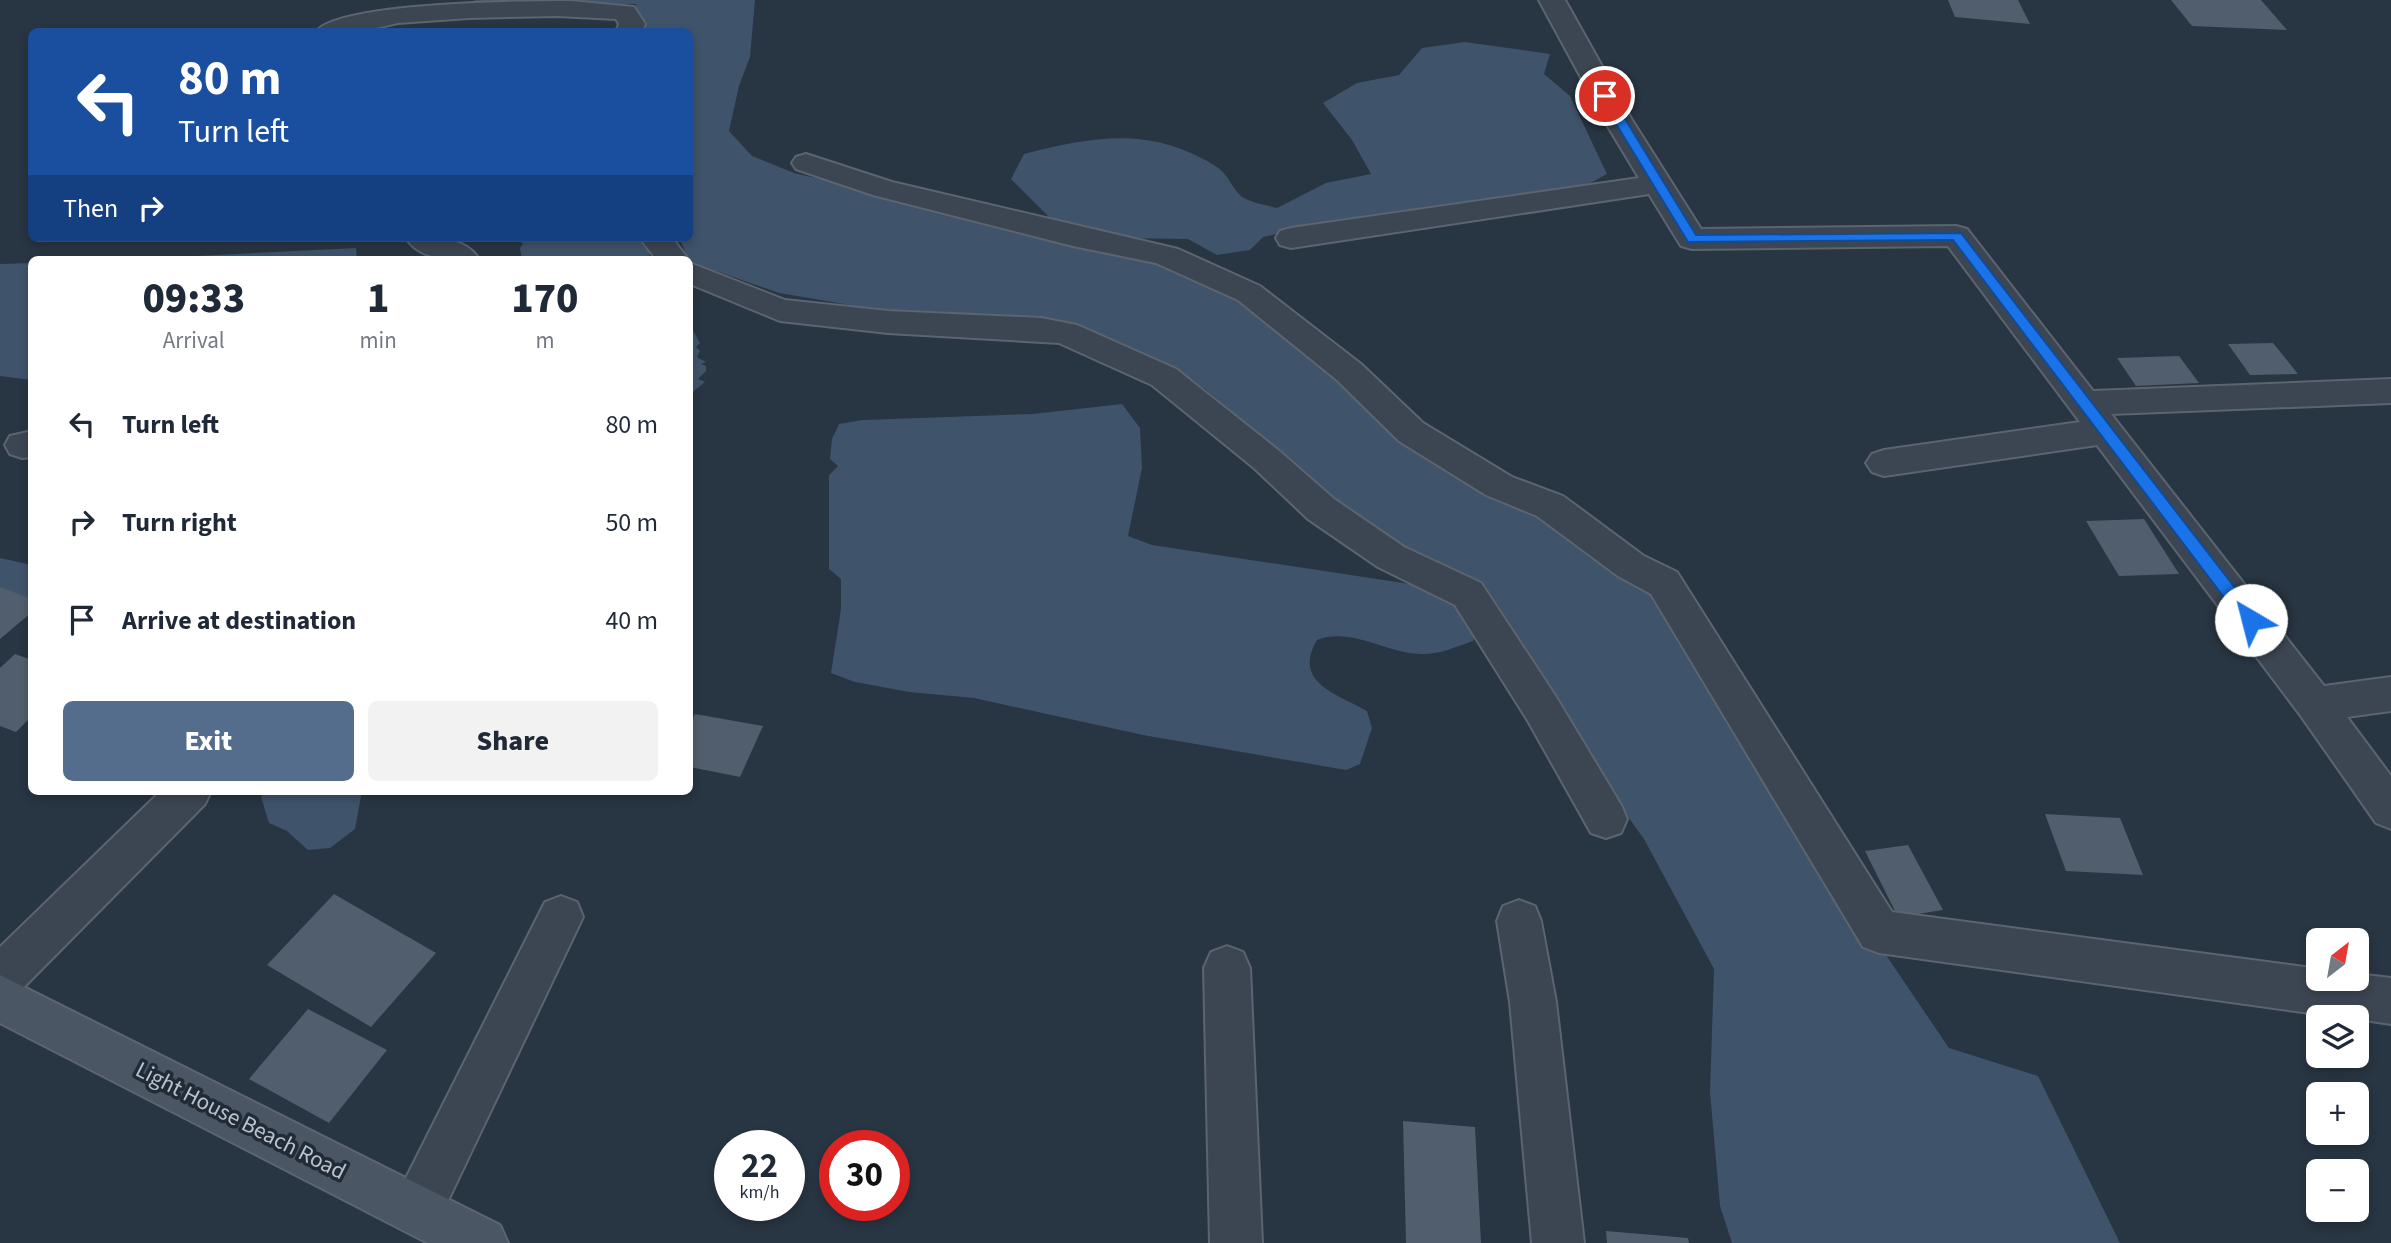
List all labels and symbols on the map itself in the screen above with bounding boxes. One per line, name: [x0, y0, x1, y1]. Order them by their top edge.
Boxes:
pin: [1575, 66, 1635, 126]
position arrow: [2214, 583, 2288, 657]
north arrow: [2306, 928, 2370, 990]
street label: Light House Beach Road: [130, 1053, 352, 1188]
speed limit sign: 30: [819, 1130, 910, 1221]

